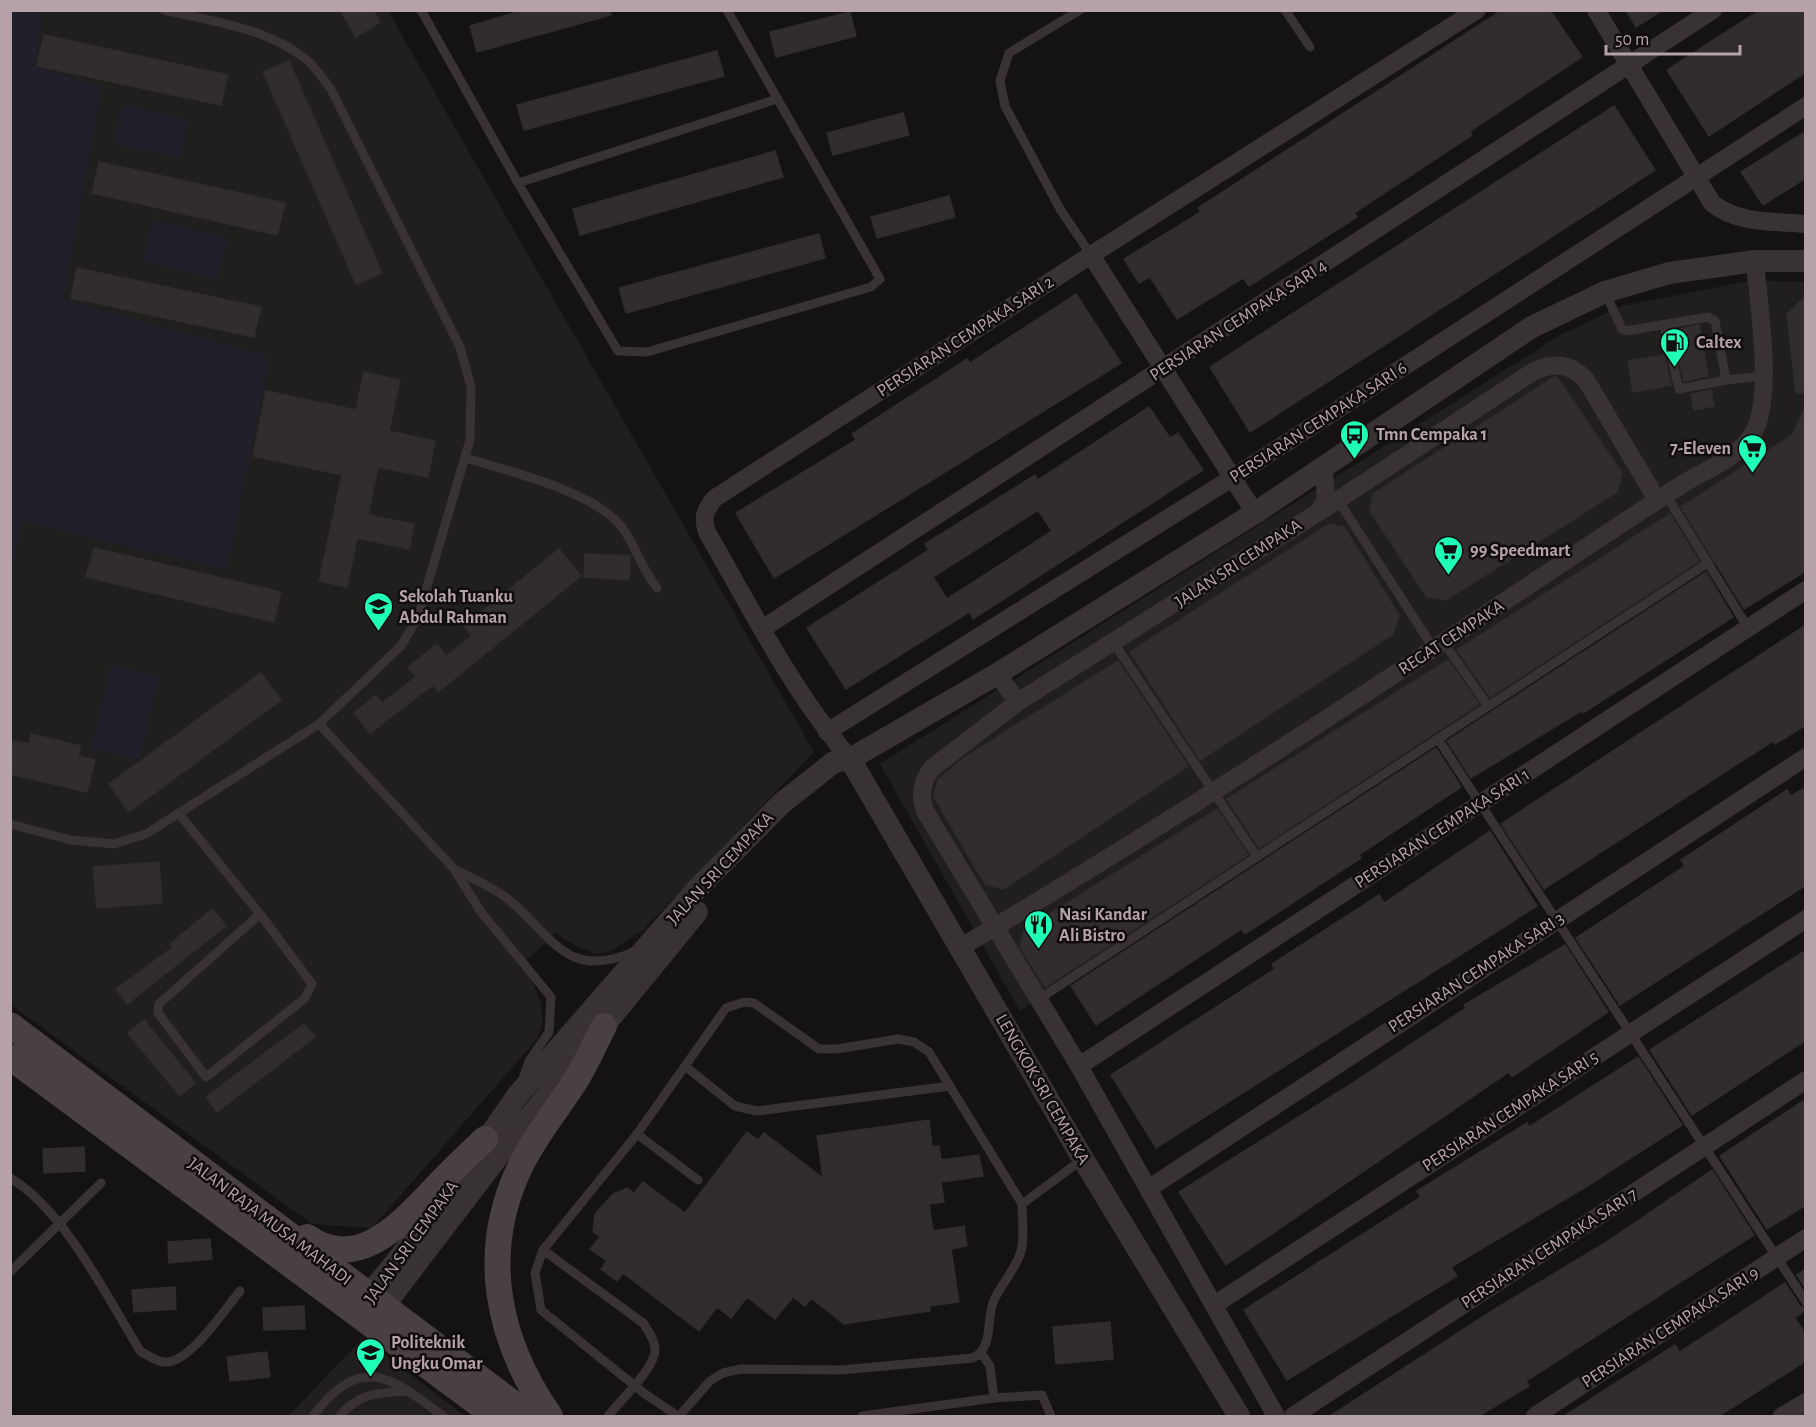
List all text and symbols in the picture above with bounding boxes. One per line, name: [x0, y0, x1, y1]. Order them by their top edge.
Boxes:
scale bar: [1606, 18, 1740, 56]
text: 50 m: [1615, 31, 1649, 49]
street label: PERSIARAN CEMPAKA SARI 4: [1147, 257, 1331, 385]
street label: PERSIARAN CEMPAKA SARI 2: [874, 273, 1057, 401]
fuel station icon: Caltex: [1659, 326, 1691, 368]
place label: Caltex: [1696, 334, 1742, 352]
street label: PERSIARAN CEMPAKA SARI 6: [1227, 359, 1410, 487]
bus stop icon: Tmn Cempaka 1: [1339, 418, 1371, 460]
place label: Tmn Cempaka 1: [1376, 426, 1487, 444]
supermarket icon: 7-Eleven: [1736, 432, 1768, 474]
place label: 7-Eleven: [1670, 440, 1731, 458]
street label: JALAN SRI CEMPAKA: [1172, 516, 1305, 611]
supermarket icon: 99 Speedmart: [1433, 534, 1465, 576]
place label: 99 Speedmart: [1470, 542, 1570, 560]
place label: Sekolah Tuanku Abdul Rahman: [399, 588, 514, 627]
school or university icon: Sekolah Tuanku Abdul Rahman: [362, 590, 394, 632]
street label: REGAT CEMPAKA: [1396, 597, 1508, 679]
street label: PERSIARAN CEMPAKA SARI 1: [1352, 766, 1533, 892]
street label: JALAN SRI CEMPAKA: [664, 808, 778, 928]
place label: Nasi Kandar Ali Bistro: [1059, 906, 1148, 945]
restaurant icon: Nasi Kandar Ali Bistro: [1022, 908, 1054, 950]
street label: PERSIARAN CEMPAKA SARI 3: [1385, 909, 1568, 1036]
street label: LENGKOK SRI CEMPAKA: [992, 1011, 1093, 1168]
street label: PERSIARAN CEMPAKA SARI 5: [1419, 1048, 1602, 1175]
street label: JALAN RAJA MUSA MAHADI: [184, 1155, 355, 1289]
street label: JALAN SRI CEMPAKA: [361, 1177, 463, 1307]
street label: PERSIARAN CEMPAKA SARI 7: [1458, 1185, 1641, 1312]
street label: PERSIARAN CEMPAKA SARI 9: [1579, 1264, 1762, 1392]
place label: Politeknik Ungku Omar: [391, 1334, 483, 1373]
school or university icon: Politeknik Ungku Omar: [354, 1336, 386, 1378]

